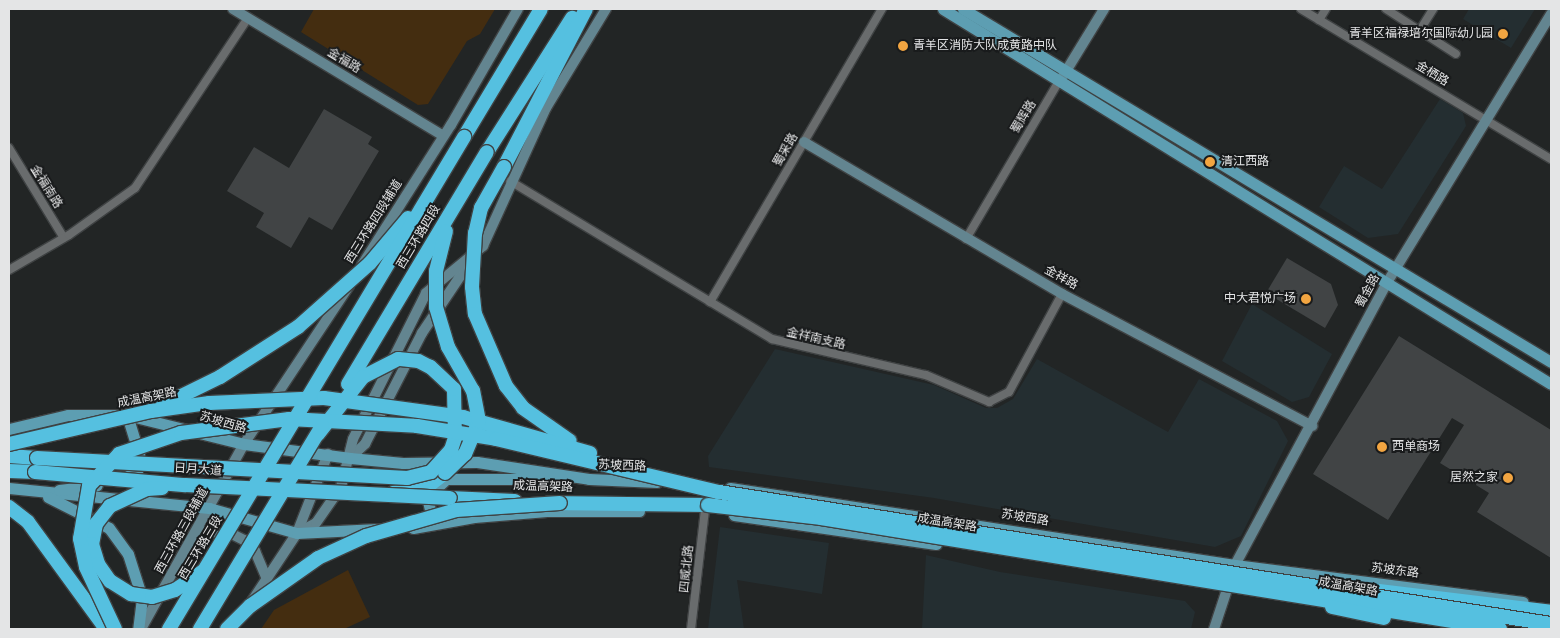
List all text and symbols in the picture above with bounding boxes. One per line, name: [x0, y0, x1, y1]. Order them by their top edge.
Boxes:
place label: 青羊区福禄培尔国际幼儿园: [1349, 27, 1493, 41]
marker: 青羊区福禄培尔国际幼儿园: [1497, 28, 1509, 40]
place label: 青羊区消防大队成黄路中队: [913, 39, 1057, 53]
marker: 青羊区消防大队成黄路中队: [897, 40, 909, 52]
street label: 金福路: [325, 46, 363, 76]
street label: 金栖路: [1413, 59, 1451, 89]
street label: 蜀辉路: [1009, 98, 1039, 136]
street label: 蜀采路: [771, 131, 801, 169]
marker: 清江西路: [1203, 155, 1217, 169]
place label: 清江西路: [1221, 155, 1269, 169]
street label: 金福南路: [27, 163, 65, 211]
street label: 西三环路四段辅道: [342, 177, 406, 267]
street label: 西三环路四段: [394, 202, 444, 272]
street label: 金祥路: [1042, 263, 1080, 293]
street label: 蜀金路: [1353, 272, 1383, 310]
place label: 中大君悦广场: [1224, 292, 1296, 306]
marker: 中大君悦广场: [1300, 293, 1312, 305]
street label: 金祥南支路: [785, 325, 847, 353]
street label: 成温高架路: [116, 385, 178, 411]
street label: 苏坡西路: [198, 409, 248, 437]
place label: 西单商场: [1392, 440, 1440, 454]
marker: 西单商场: [1376, 441, 1388, 453]
street label: 苏坡西路: [598, 458, 646, 474]
street label: 日月大道: [174, 461, 222, 479]
place label: 居然之家: [1450, 471, 1498, 485]
marker: 居然之家: [1502, 472, 1514, 484]
street label: 成温高架路: [513, 479, 573, 495]
street label: 西三环路三段辅道: [152, 486, 212, 576]
street label: 苏坡西路: [1000, 507, 1050, 529]
street label: 成温高架路: [916, 511, 978, 535]
street label: 西三环路三段: [176, 513, 226, 583]
street label: 四威北路: [677, 544, 697, 594]
street label: 苏坡东路: [1370, 561, 1420, 581]
street label: 成温高架路: [1317, 575, 1379, 599]

